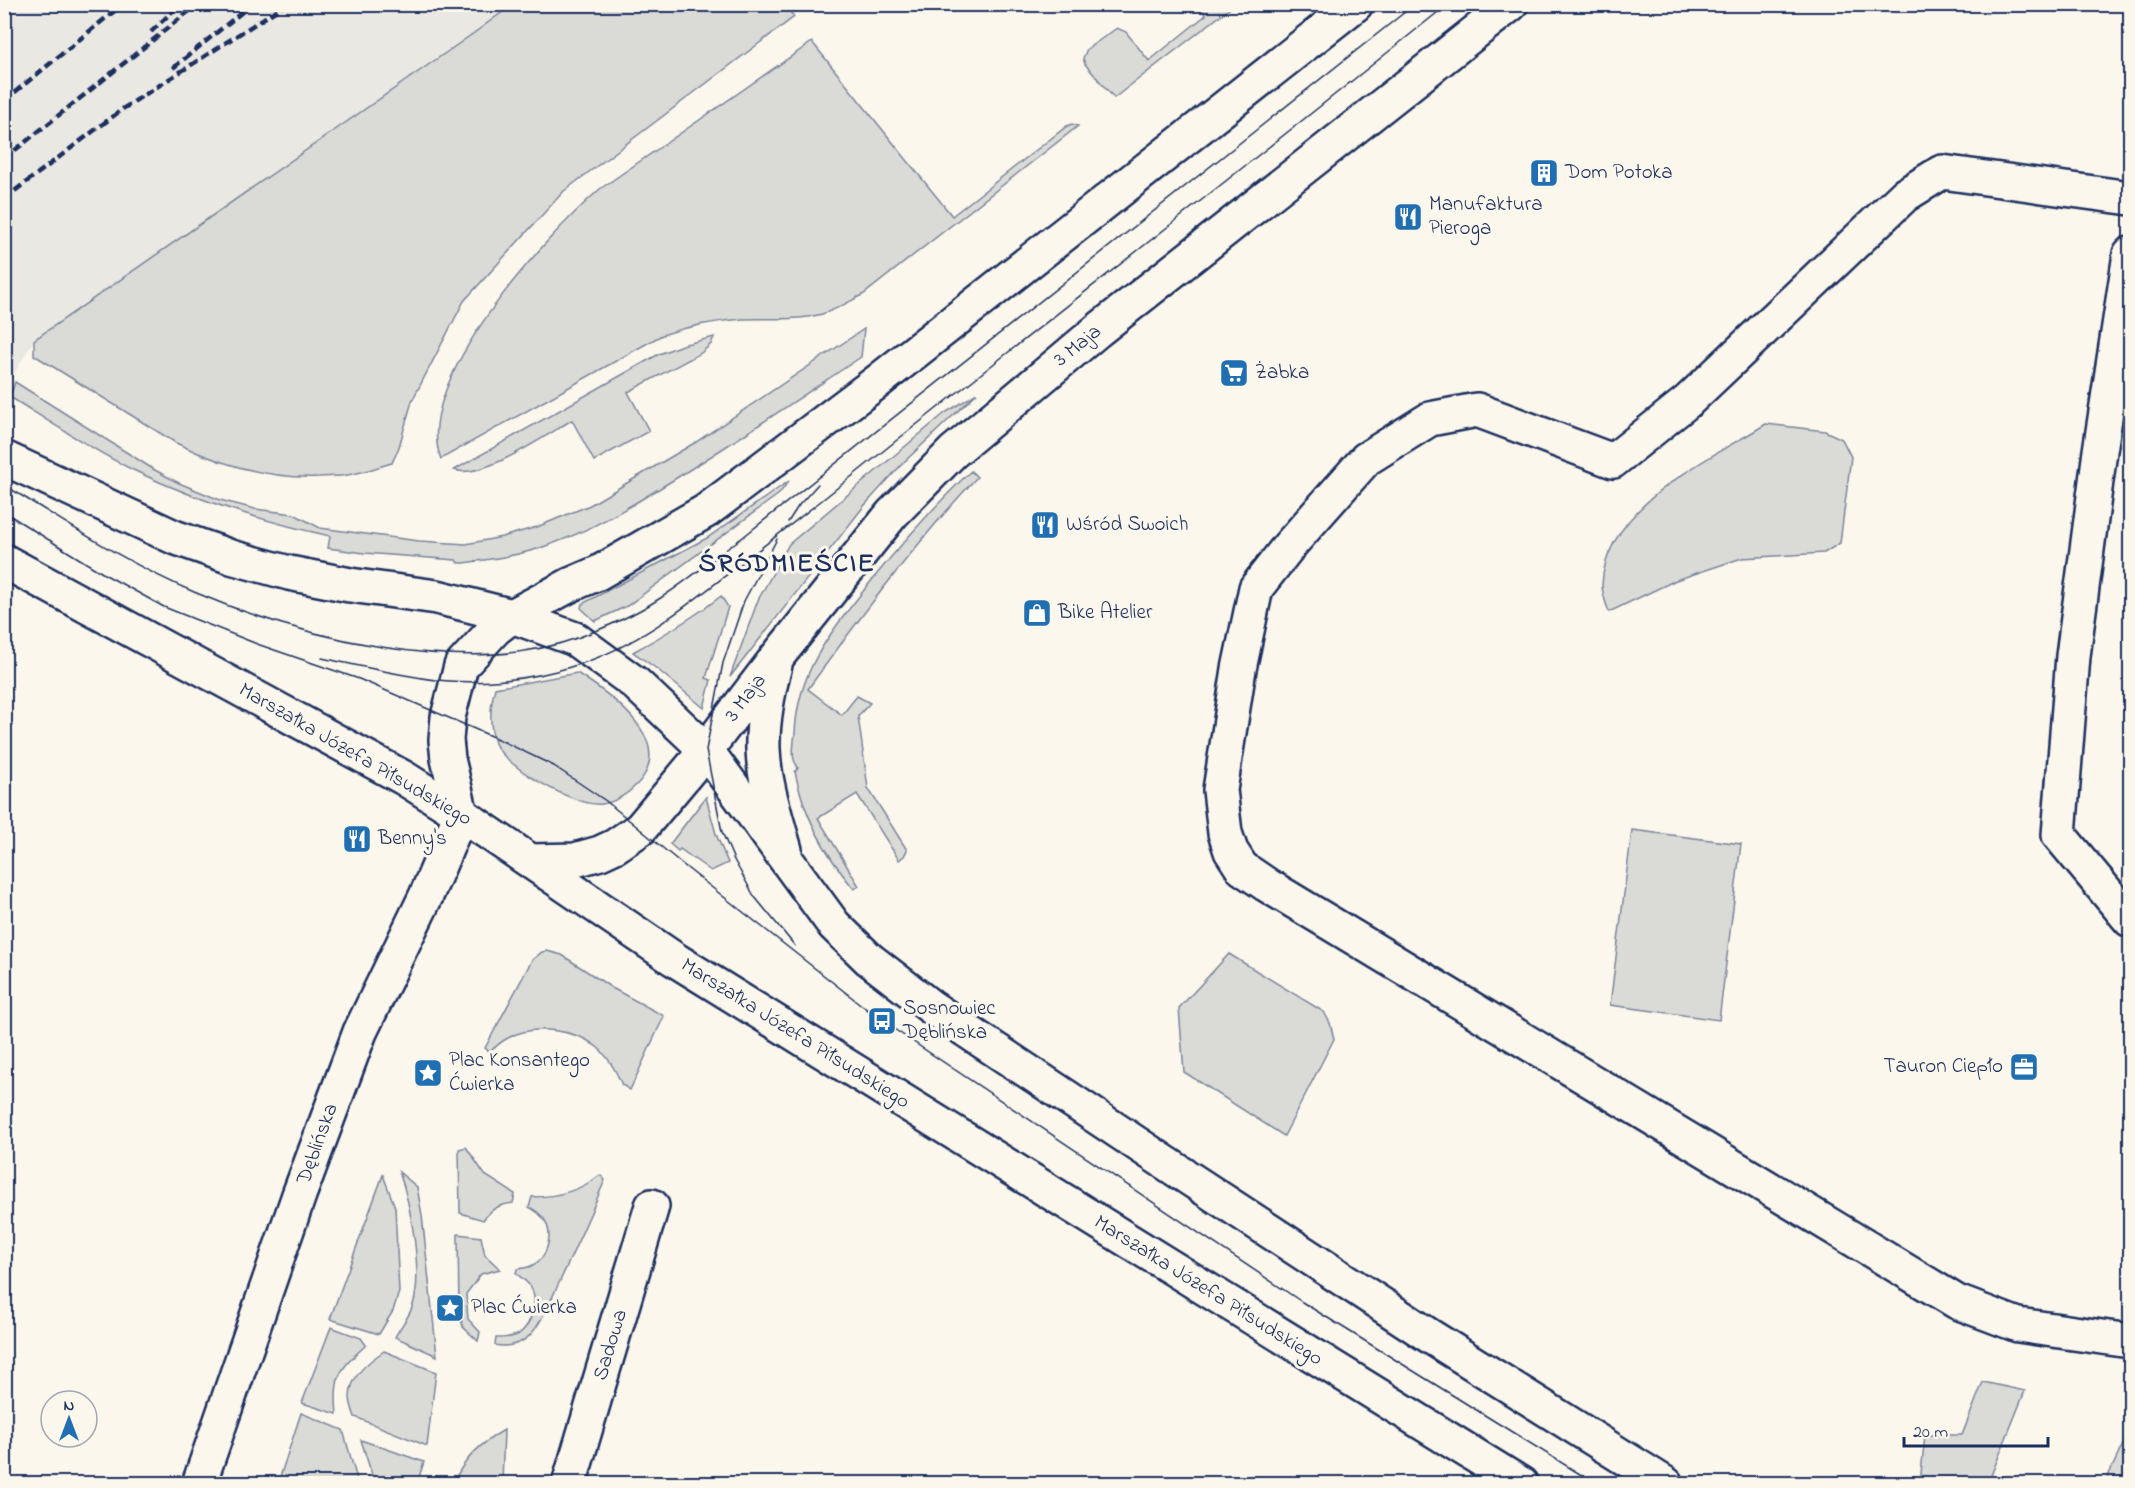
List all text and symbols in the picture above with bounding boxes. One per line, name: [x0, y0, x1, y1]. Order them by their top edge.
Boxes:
building icon: Dom Potoka: [1528, 157, 1560, 189]
place label: Dom Potoka: [1564, 158, 1673, 188]
place label: Manufaktura Pieroga: [1429, 190, 1543, 246]
restaurant icon: Manufaktura Pieroga: [1392, 201, 1424, 233]
street label: 3 Maja: [1048, 317, 1108, 375]
supermarket icon: Żabka: [1218, 357, 1250, 389]
place label: Żabka: [1255, 358, 1309, 388]
restaurant icon: Wśród Swoich: [1029, 509, 1061, 541]
place label: Wśród Swoich: [1066, 510, 1189, 540]
district label: ŚRÓDMIEŚCIE: [699, 545, 875, 584]
shop icon: Bike Atelier: [1021, 597, 1053, 629]
place label: Bike Atelier: [1057, 598, 1153, 628]
street label: 3 Maja: [718, 668, 774, 728]
street label: Marszałka Józefa Piłsudskiego: [232, 676, 477, 836]
restaurant icon: Benny's: [341, 823, 373, 855]
place label: Benny's: [377, 824, 447, 856]
street label: Marszałka Józefa Piłsudskiego: [674, 951, 915, 1119]
place label: Sosnowiec Dęblińska: [902, 994, 996, 1048]
bus stop icon: Sosnowiec Dęblińska: [866, 1005, 898, 1037]
place label: Plac Konsantego Ćwierka: [449, 1046, 590, 1100]
office icon: Tauron Ciepło: [2008, 1051, 2040, 1083]
place label: Tauron Ciepło: [1883, 1052, 2003, 1082]
place icon: Plac Konsantego Ćwierka: [412, 1057, 444, 1089]
street label: Dęblińska: [289, 1099, 346, 1190]
street label: Marszałka Józefa Piłsudskiego: [1087, 1208, 1328, 1376]
place icon: Plac Ćwierka: [434, 1292, 466, 1324]
place label: Plac Ćwierka: [471, 1293, 577, 1323]
street label: Sadowa: [586, 1306, 636, 1384]
north arrow: [39, 1389, 99, 1449]
text: N: [64, 1394, 75, 1418]
scale bar: [1904, 1410, 2048, 1448]
text: 20 m: [1913, 1420, 1948, 1446]

